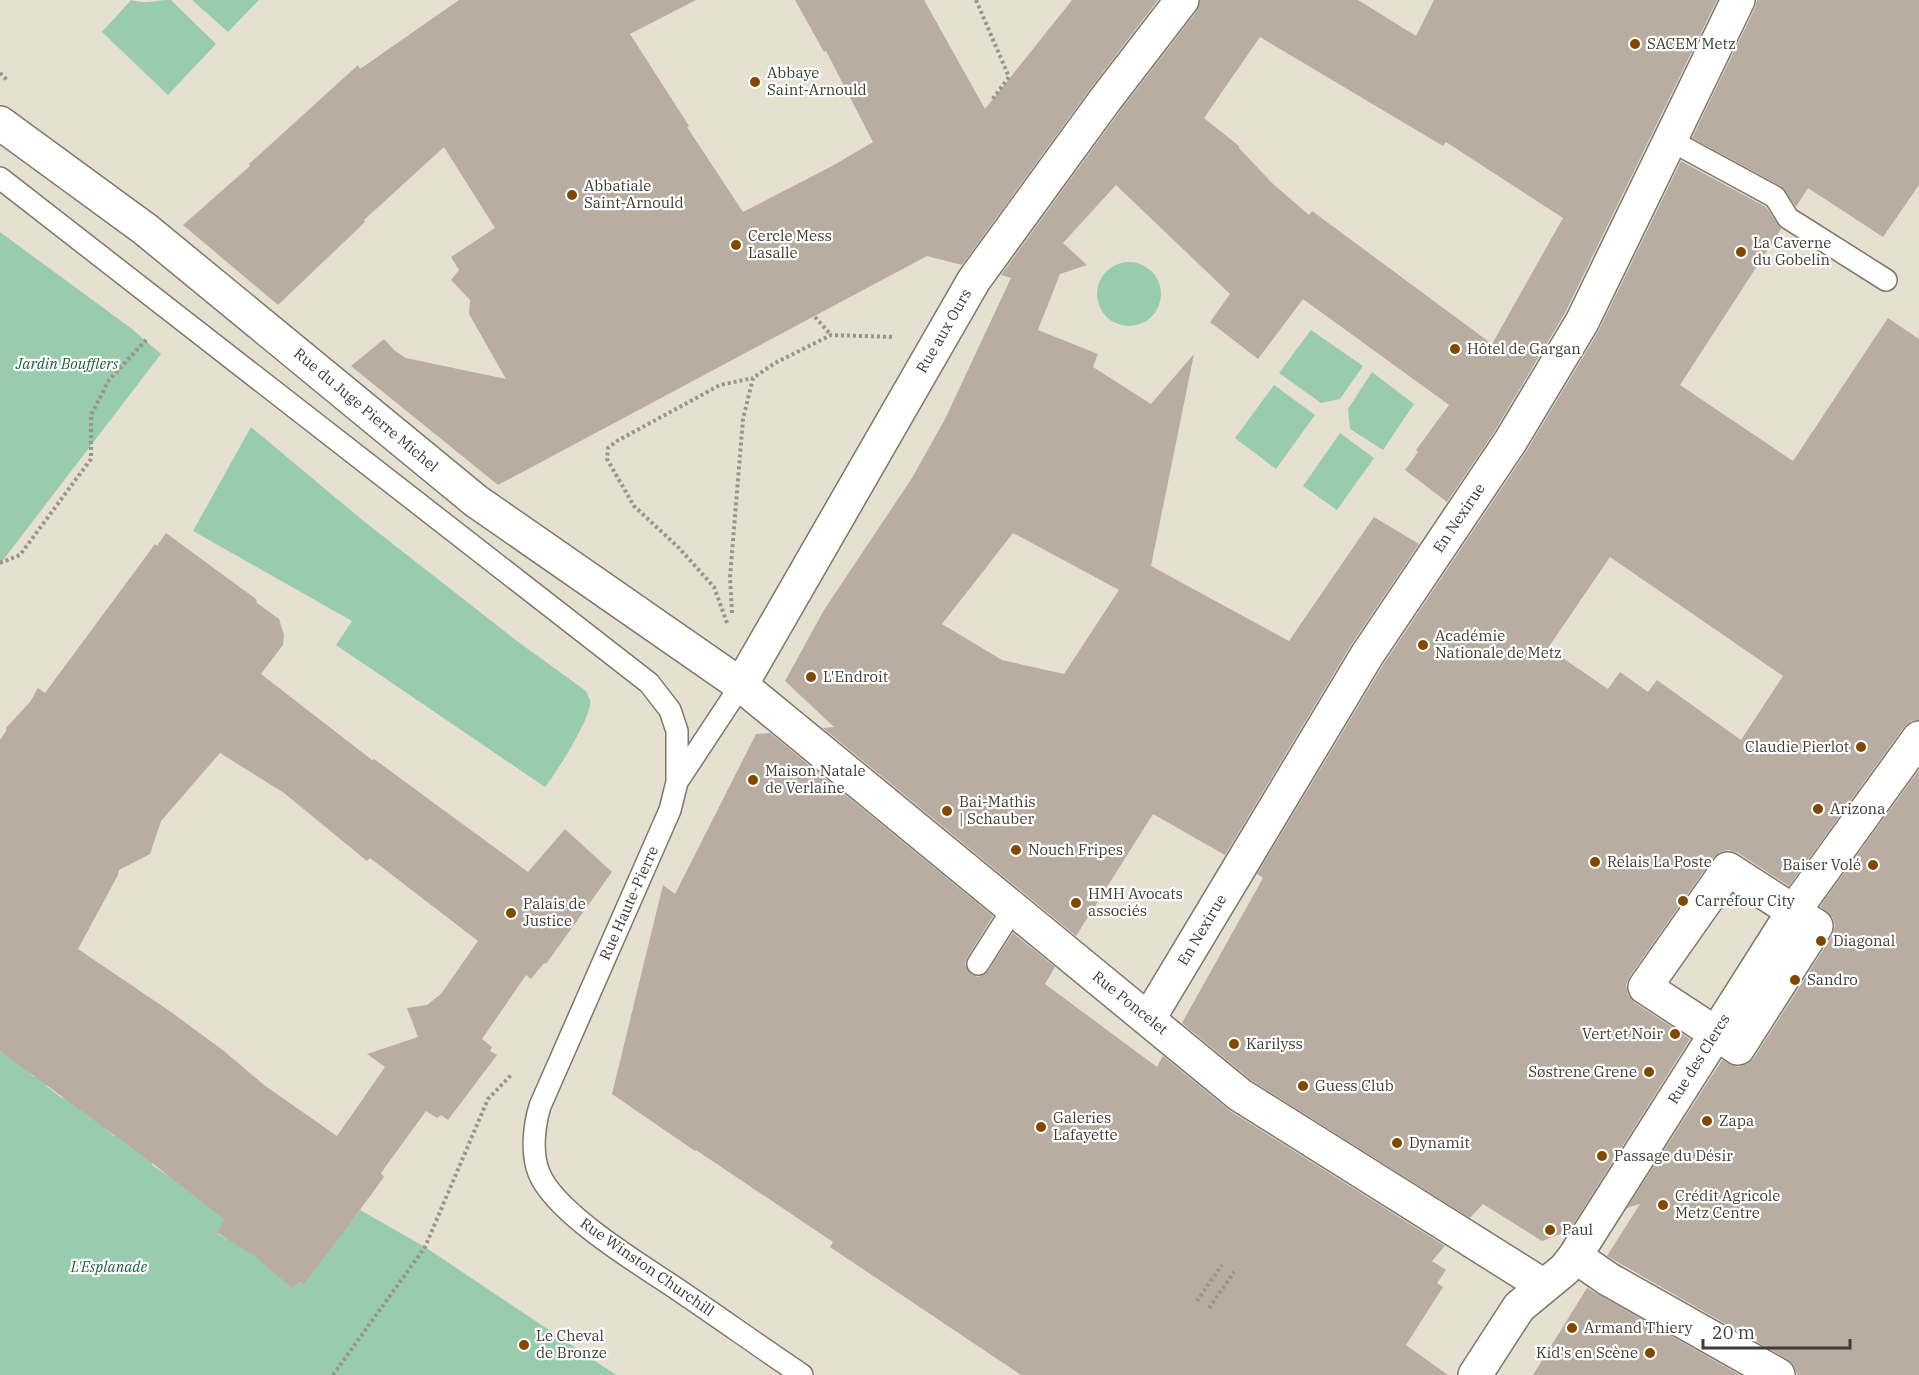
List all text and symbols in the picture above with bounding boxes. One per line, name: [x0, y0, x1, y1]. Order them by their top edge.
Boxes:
place label: SACEM Metz: [1647, 34, 1736, 53]
marker: SACEM Metz: [1628, 37, 1642, 51]
place label: Abbaye Saint-Arnould: [767, 63, 867, 99]
marker: Abbaye Saint-Arnould: [748, 75, 762, 89]
place label: Abbatiale Saint-Arnould: [584, 176, 684, 212]
marker: Abbatiale Saint-Arnould: [565, 188, 579, 202]
place label: Cercle Mess Lasalle: [748, 226, 832, 262]
place label: La Caverne du Gobelin: [1753, 233, 1831, 269]
marker: Cercle Mess Lasalle: [729, 238, 743, 252]
marker: La Caverne du Gobelin: [1734, 245, 1748, 259]
street label: Rue aux Ours: [912, 285, 975, 376]
place label: Hôtel de Gargan: [1467, 339, 1581, 358]
marker: Hôtel de Gargan: [1448, 342, 1462, 356]
street label: Rue du Juge Pierre Michel: [290, 344, 442, 476]
park label: Jardin Boufflers: [15, 354, 119, 373]
street label: En Nexirue: [1428, 479, 1489, 556]
place label: Académie Nationale de Metz: [1435, 626, 1562, 662]
marker: Académie Nationale de Metz: [1416, 638, 1430, 652]
place label: L'Endroit: [823, 667, 888, 686]
marker: L'Endroit: [804, 670, 818, 684]
place label: Claudie Pierlot: [1745, 737, 1849, 756]
marker: Claudie Pierlot: [1854, 740, 1868, 754]
place label: Maison Natale de Verlaine: [765, 761, 866, 797]
marker: Maison Natale de Verlaine: [746, 773, 760, 787]
place label: Bai-Mathis | Schauber: [959, 792, 1036, 828]
place label: Arizona: [1830, 799, 1885, 818]
marker: Arizona: [1811, 802, 1825, 816]
marker: Bai-Mathis | Schauber: [940, 804, 954, 818]
place label: Nouch Fripes: [1028, 840, 1123, 859]
street label: Rue Haute-Pierre: [595, 843, 662, 963]
marker: Nouch Fripes: [1009, 843, 1023, 857]
place label: Relais La Poste: [1607, 852, 1712, 871]
marker: Relais La Poste: [1588, 855, 1602, 869]
place label: Baiser Volé: [1782, 855, 1861, 874]
marker: Baiser Volé: [1866, 858, 1880, 872]
place label: HMH Avocats associés: [1088, 884, 1183, 920]
street label: En Nexirue: [1173, 891, 1230, 969]
place label: Carrefour City: [1695, 891, 1795, 910]
place label: Palais de Justice: [523, 894, 586, 930]
marker: Carrefour City: [1676, 894, 1690, 908]
marker: HMH Avocats associés: [1069, 896, 1083, 910]
marker: Palais de Justice: [504, 906, 518, 920]
place label: Diagonal: [1833, 931, 1895, 950]
marker: Diagonal: [1814, 934, 1828, 948]
street label: Rue Poncelet: [1089, 966, 1172, 1039]
place label: Sandro: [1807, 970, 1858, 989]
marker: Sandro: [1788, 973, 1802, 987]
street label: Rue des Clercs: [1663, 1010, 1734, 1107]
place label: Vert et Noir: [1582, 1024, 1663, 1043]
marker: Vert et Noir: [1668, 1027, 1682, 1041]
place label: Karilyss: [1246, 1034, 1303, 1053]
marker: Karilyss: [1227, 1037, 1241, 1051]
place label: Søstrene Grene: [1528, 1062, 1637, 1081]
marker: Søstrene Grene: [1642, 1065, 1656, 1079]
place label: Guess Club: [1315, 1076, 1394, 1095]
marker: Guess Club: [1296, 1079, 1310, 1093]
place label: Galeries Lafayette: [1053, 1108, 1118, 1144]
place label: Zapa: [1719, 1111, 1754, 1130]
marker: Zapa: [1700, 1114, 1714, 1128]
marker: Galeries Lafayette: [1034, 1120, 1048, 1134]
place label: Dynamit: [1409, 1133, 1470, 1152]
marker: Dynamit: [1390, 1136, 1404, 1150]
place label: Passage du Désir: [1614, 1146, 1733, 1165]
marker: Passage du Désir: [1595, 1149, 1609, 1163]
place label: Crédit Agricole Metz Centre: [1675, 1186, 1780, 1222]
marker: Crédit Agricole Metz Centre: [1656, 1198, 1670, 1212]
street label: Rue Winston Churchill: [577, 1213, 718, 1320]
place label: Paul: [1562, 1220, 1593, 1239]
marker: Paul: [1543, 1223, 1557, 1237]
park label: L'Esplanade: [70, 1257, 148, 1276]
scale bar: [1703, 1312, 1850, 1350]
place label: Armand Thiery: [1584, 1318, 1693, 1337]
marker: Armand Thiery: [1565, 1321, 1579, 1335]
text: 20 m: [1712, 1321, 1755, 1344]
place label: Le Cheval de Bronze: [536, 1326, 607, 1362]
marker: Le Cheval de Bronze: [517, 1338, 531, 1352]
place label: Kid's en Scène: [1536, 1343, 1638, 1362]
marker: Kid's en Scène: [1643, 1346, 1657, 1360]

